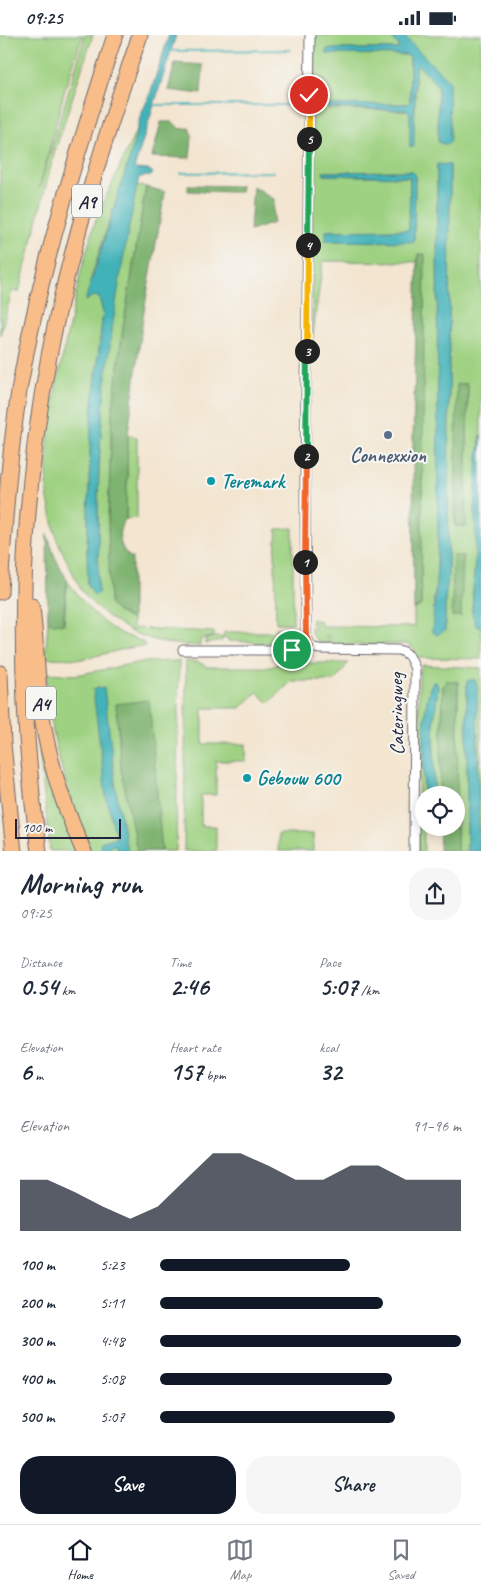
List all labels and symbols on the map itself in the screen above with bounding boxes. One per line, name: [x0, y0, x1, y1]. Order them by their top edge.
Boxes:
pin: [288, 74, 330, 116]
pin: 5: [296, 127, 322, 151]
road number: A9: [72, 185, 102, 217]
pin: 4: [296, 233, 320, 257]
pin: 3: [294, 339, 320, 363]
marker: Connexxion: [382, 429, 394, 441]
pin: 2: [294, 443, 318, 469]
place label: Connexxion: [350, 443, 427, 468]
place label: Teremark: [221, 469, 287, 494]
marker: Teremark: [205, 475, 217, 487]
pin: 1: [292, 549, 318, 575]
pin: [271, 629, 313, 671]
street label: Cateringweg: [383, 671, 410, 755]
road number: A4: [26, 686, 56, 719]
place label: Gebouw 600: [257, 766, 342, 791]
marker: Gebouw 600: [241, 772, 253, 784]
scale bar: [15, 817, 121, 840]

